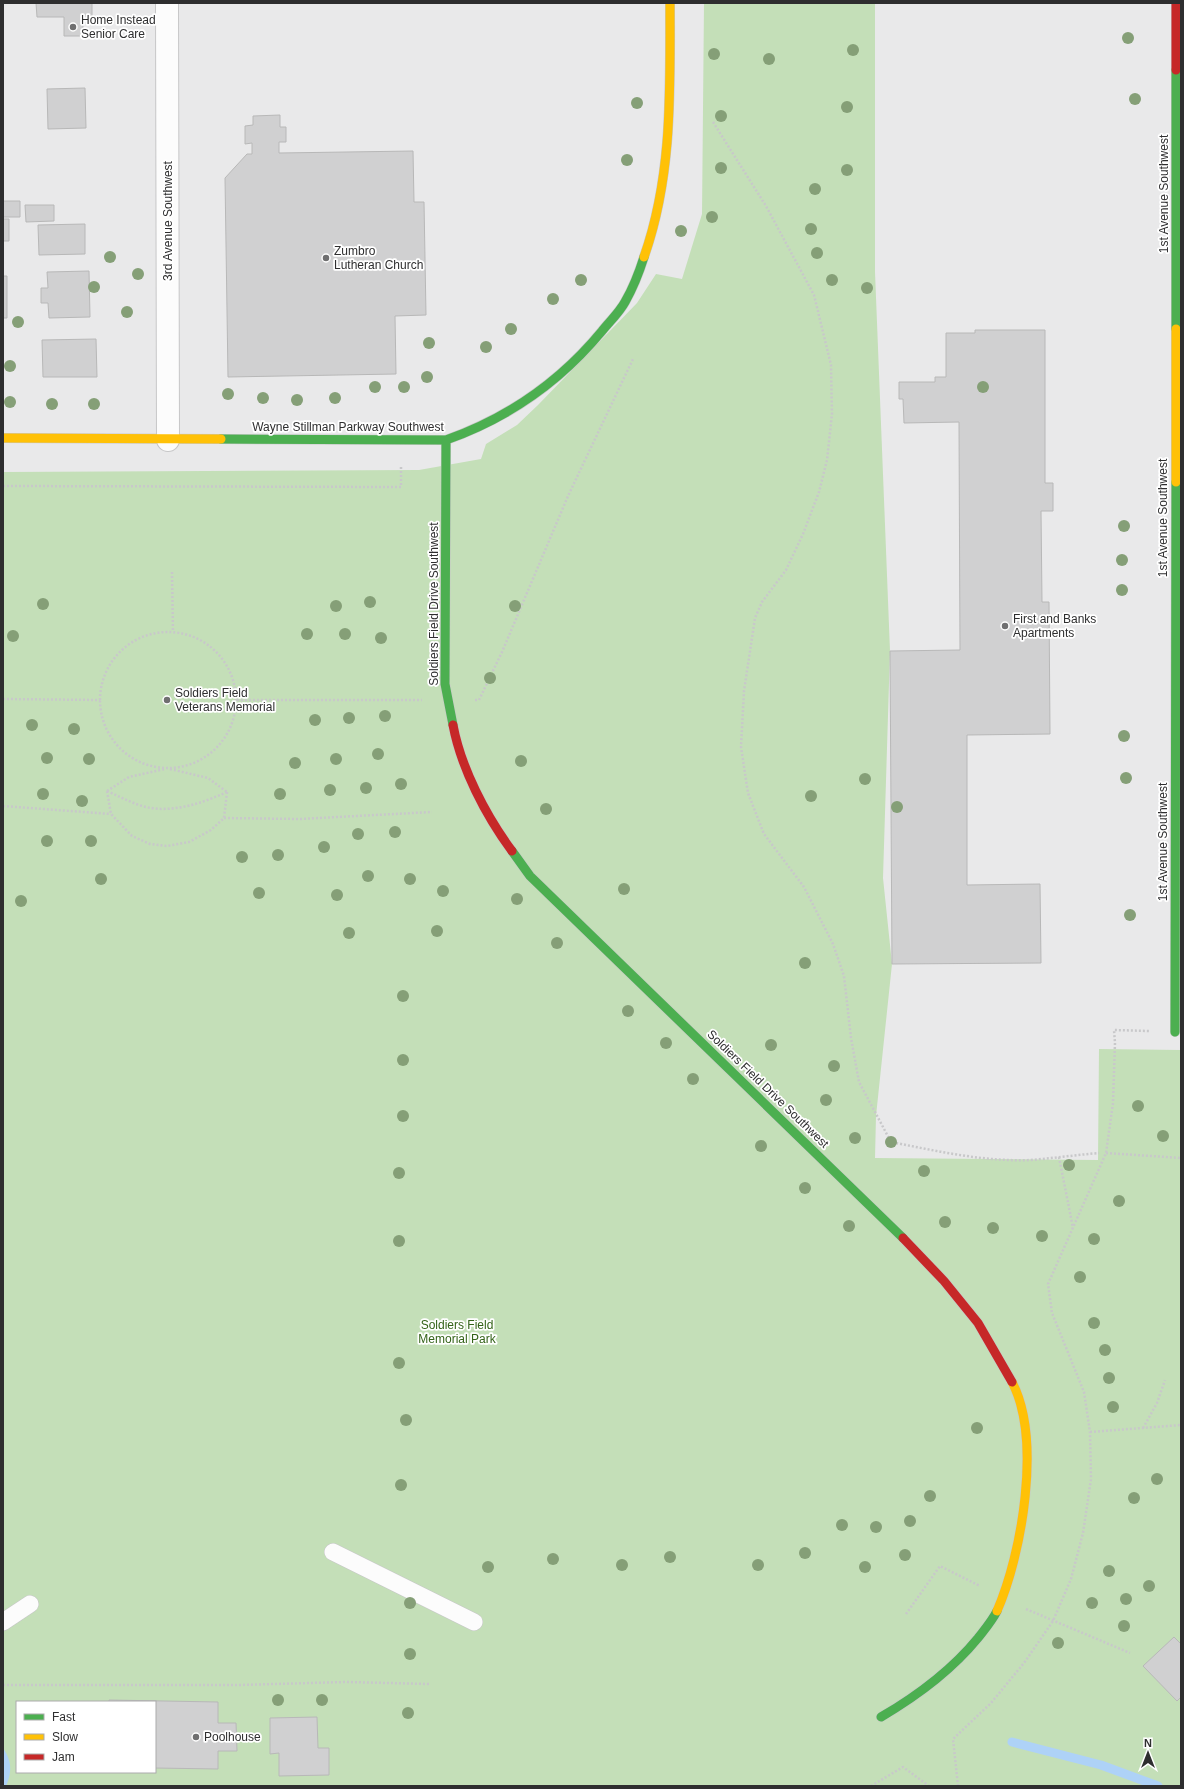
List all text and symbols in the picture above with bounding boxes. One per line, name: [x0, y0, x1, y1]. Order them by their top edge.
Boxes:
place label: Home Instead Senior Care: [81, 13, 156, 41]
marker: Home Instead Senior Care: [68, 22, 78, 32]
street label: 1st Avenue Southwest: [1157, 134, 1171, 253]
street label: 3rd Avenue Southwest: [161, 160, 175, 281]
place label: Zumbro Lutheran Church: [334, 244, 423, 272]
marker: Zumbro Lutheran Church: [321, 253, 331, 263]
street label: Wayne Stillman Parkway Southwest: [252, 420, 444, 434]
street label: 1st Avenue Southwest: [1156, 458, 1170, 577]
street label: Soldiers Field Drive Southwest: [427, 522, 441, 686]
place label: First and Banks Apartments: [1013, 612, 1096, 640]
marker: First and Banks Apartments: [1000, 621, 1010, 631]
place label: Soldiers Field Veterans Memorial: [175, 686, 275, 714]
marker: Soldiers Field Veterans Memorial: [162, 695, 172, 705]
street label: 1st Avenue Southwest: [1156, 782, 1170, 901]
street label: Soldiers Field Drive Southwest: [704, 1027, 832, 1151]
park label: Soldiers Field Memorial Park: [418, 1318, 497, 1346]
legend: [16, 1701, 156, 1773]
text: Fast: [52, 1710, 76, 1724]
text: Slow: [52, 1730, 78, 1744]
place label: Poolhouse: [204, 1730, 261, 1744]
marker: Poolhouse: [191, 1732, 201, 1742]
north arrow: [1128, 1733, 1168, 1773]
text: N: [1144, 1737, 1152, 1749]
text: Jam: [52, 1750, 75, 1764]

